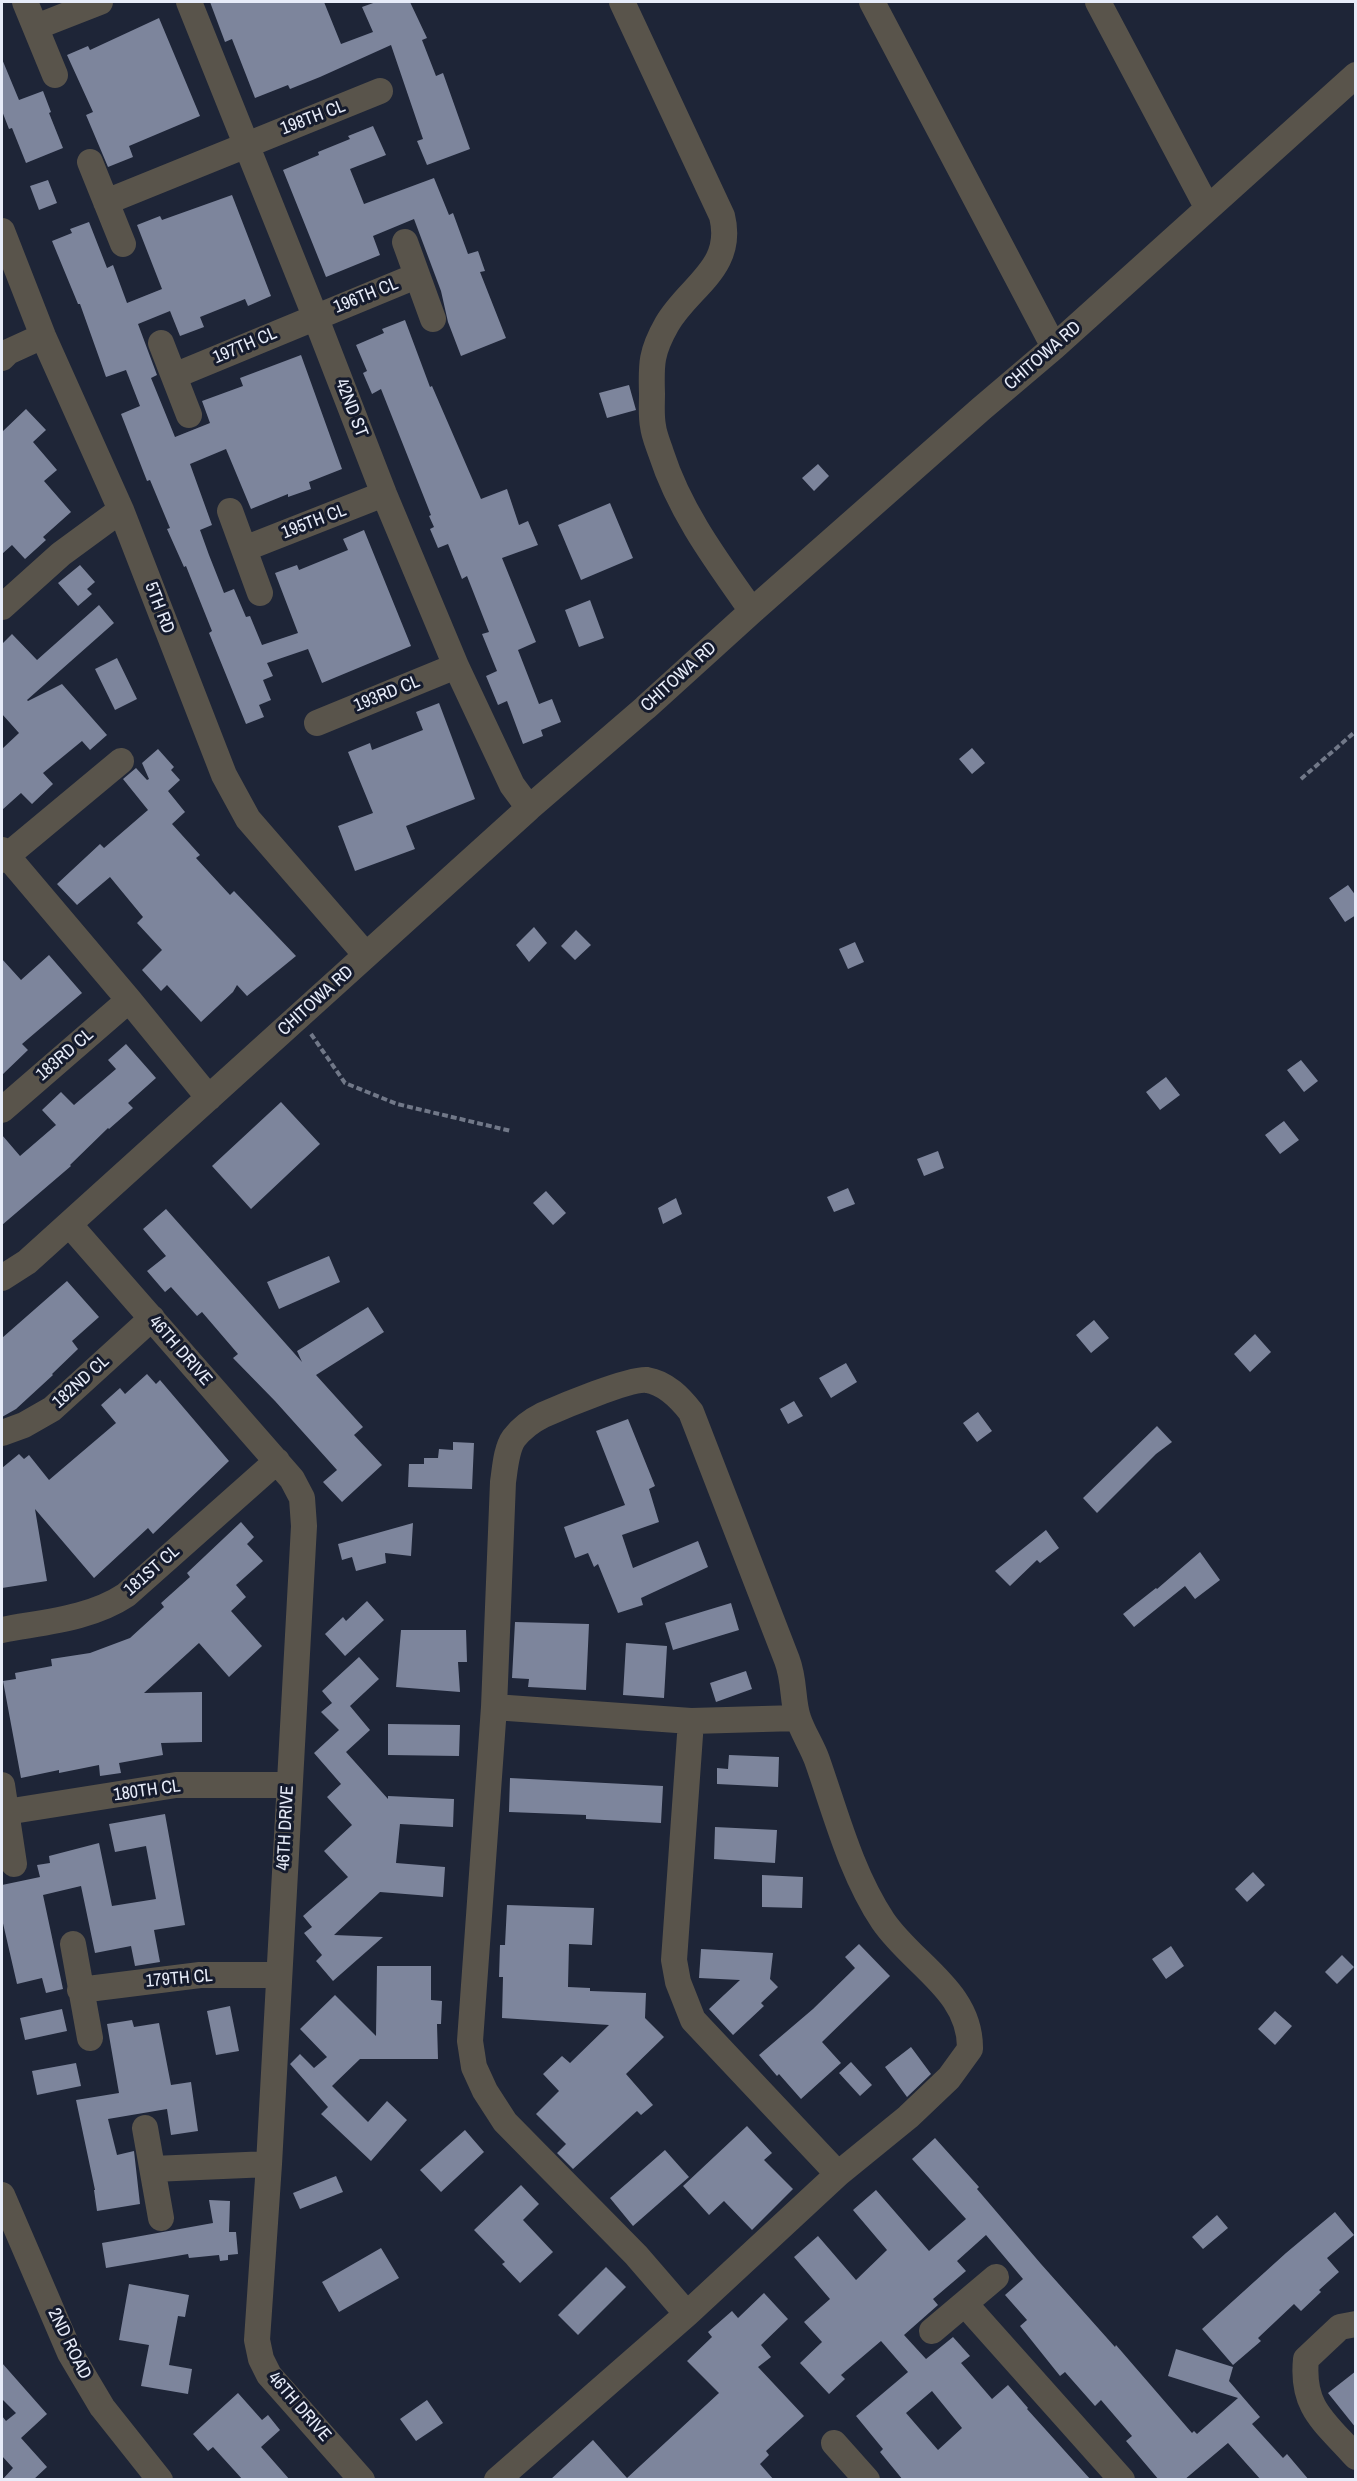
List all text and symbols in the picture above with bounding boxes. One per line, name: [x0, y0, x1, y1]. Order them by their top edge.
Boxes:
street label: 198TH CL: [278, 96, 348, 140]
street label: 196TH CL: [331, 273, 401, 319]
street label: CHITOWA RD: [1000, 317, 1086, 395]
street label: 197TH CL: [210, 323, 280, 369]
street label: 42ND ST: [330, 376, 372, 440]
street label: 195TH CL: [279, 500, 349, 544]
street label: 5TH RD: [139, 579, 179, 637]
street label: CHITOWA RD: [637, 637, 721, 717]
street label: 193RD CL: [351, 671, 423, 717]
street label: CHITOWA RD: [274, 961, 358, 1041]
street label: 183RD CL: [32, 1024, 98, 1086]
street label: 46TH DRIVE: [144, 1312, 216, 1390]
street label: 182ND CL: [48, 1351, 114, 1413]
street label: 181ST CL: [120, 1541, 184, 1601]
street label: 180TH CL: [112, 1776, 182, 1806]
street label: 46TH DRIVE: [273, 1785, 299, 1871]
street label: 179TH CL: [145, 1965, 213, 1993]
street label: 2ND ROAD: [43, 2305, 95, 2383]
street label: 46TH DRIVE: [263, 2368, 335, 2446]

